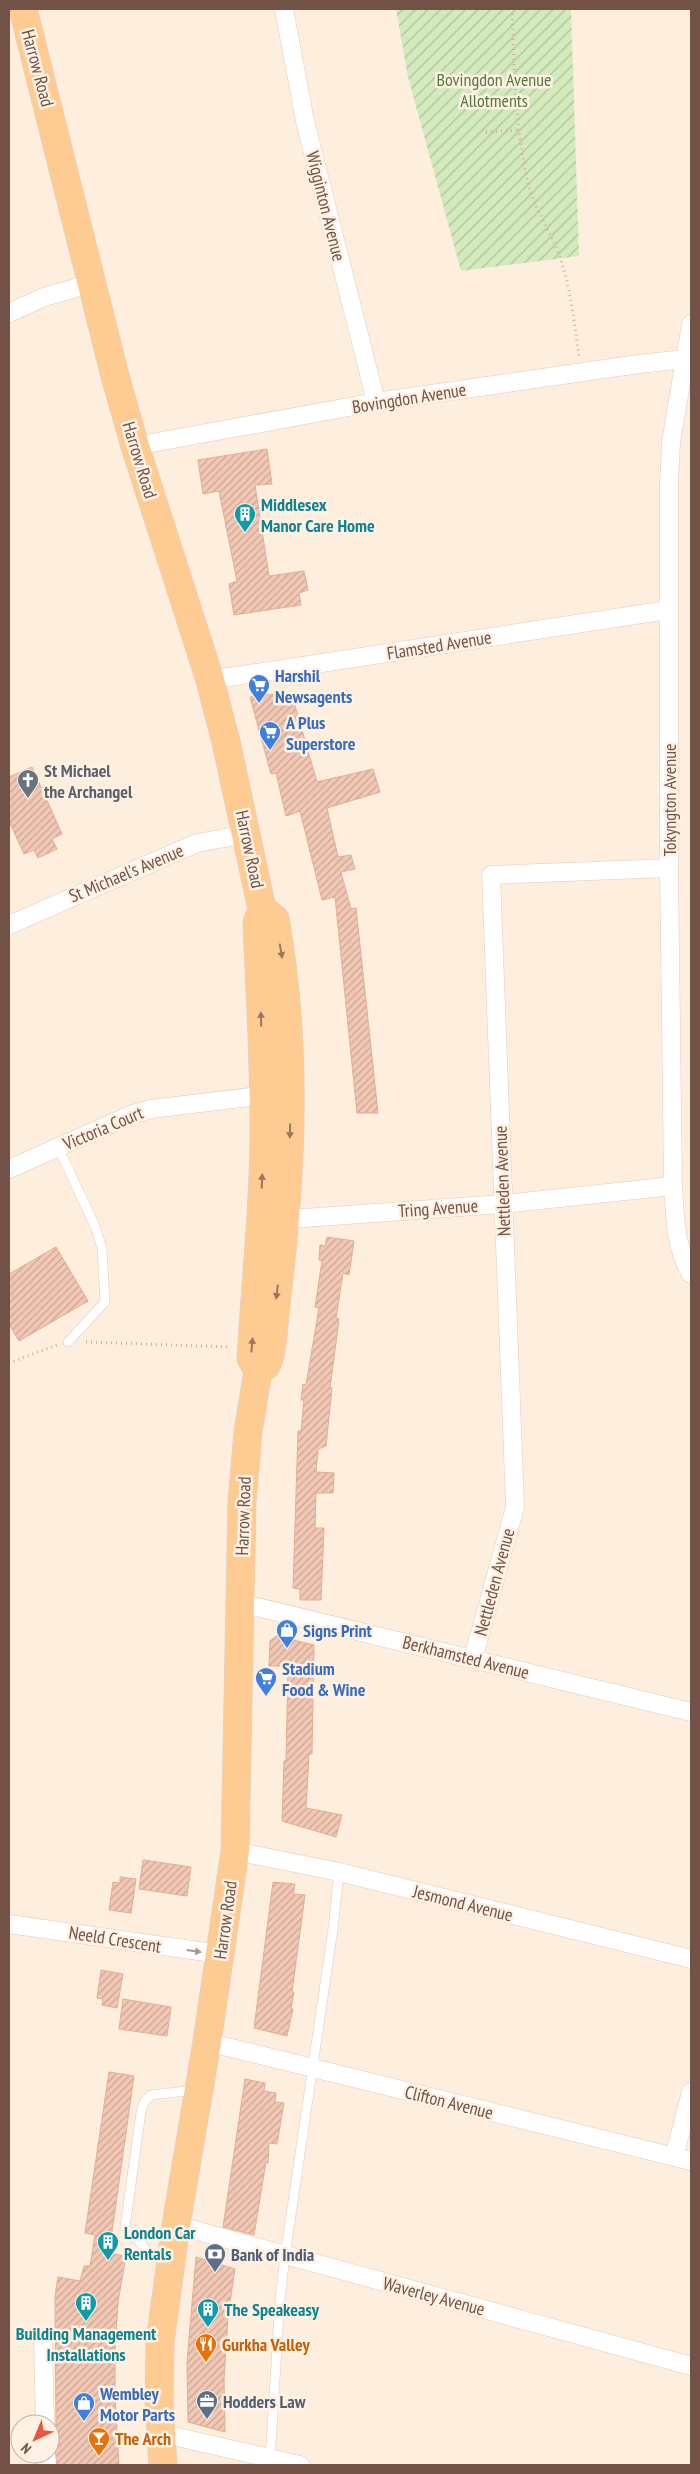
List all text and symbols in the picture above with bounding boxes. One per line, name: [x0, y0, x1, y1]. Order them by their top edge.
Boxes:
street label: Harrow Road: [17, 27, 59, 109]
park label: Bovingdon Avenue Allotments: [437, 68, 551, 112]
street label: Wigginton Avenue: [301, 149, 351, 263]
street label: Bovingdon Avenue: [350, 378, 468, 418]
street label: Harrow Road: [117, 419, 163, 501]
place label: Middlesex Manor Care Home: [261, 493, 375, 537]
building icon: Middlesex Manor Care Home: [233, 502, 257, 533]
street label: Flamsted Avenue: [385, 625, 493, 665]
place label: Harshil Newsagents: [275, 664, 352, 708]
supermarket icon: Harshil Newsagents: [247, 673, 271, 704]
place label: A Plus Superstore: [285, 711, 356, 755]
supermarket icon: A Plus Superstore: [258, 720, 282, 751]
street label: Tokyngton Avenue: [658, 744, 681, 856]
place label: St Michael the Archangel: [44, 759, 133, 803]
church icon: St Michael the Archangel: [16, 768, 40, 799]
street label: Harrow Road: [231, 808, 269, 890]
street label: St Michael's Avenue: [65, 839, 187, 907]
one-way arrow: [277, 944, 285, 960]
one-way arrow: [256, 1011, 264, 1027]
street label: Victoria Court: [59, 1101, 147, 1156]
one-way arrow: [286, 1123, 294, 1139]
street label: Nettleden Avenue: [489, 1125, 515, 1237]
one-way arrow: [259, 1173, 267, 1189]
street label: Tring Avenue: [397, 1194, 479, 1222]
one-way arrow: [273, 1285, 281, 1301]
one-way arrow: [248, 1337, 256, 1353]
street label: Harrow Road: [230, 1476, 256, 1556]
street label: Nettleden Avenue: [469, 1526, 519, 1638]
shop icon: Signs Print: [275, 1618, 299, 1649]
place label: Signs Print: [303, 1619, 373, 1642]
street label: Berkhamsted Avenue: [400, 1630, 532, 1684]
place label: Stadium Food & Wine: [282, 1657, 366, 1701]
supermarket icon: Stadium Food & Wine: [254, 1666, 278, 1697]
street label: Harrow Road: [208, 1879, 242, 1961]
street label: Jesmond Avenue: [410, 1879, 515, 1926]
street label: Neeld Crescent: [67, 1920, 163, 1958]
one-way arrow: [186, 1947, 202, 1955]
street label: Clifton Avenue: [403, 2080, 495, 2124]
place label: London Car Rentals: [124, 2221, 196, 2265]
building icon: London Car Rentals: [96, 2230, 120, 2261]
bank icon: Bank of India: [203, 2242, 227, 2273]
place label: Bank of India: [231, 2243, 314, 2266]
street label: Waverley Avenue: [381, 2271, 487, 2321]
building icon: Building Management Installations: [74, 2291, 98, 2322]
building icon: The Speakeasy: [196, 2297, 220, 2328]
place label: The Speakeasy: [224, 2298, 320, 2321]
place label: Building Management Installations: [16, 2322, 157, 2366]
restaurant icon: Gurkha Valley: [194, 2332, 218, 2363]
place label: Gurkha Valley: [222, 2333, 310, 2356]
place label: Wembley Motor Parts: [99, 2382, 175, 2426]
office icon: Hodders Law: [195, 2389, 219, 2420]
place label: Hodders Law: [223, 2390, 306, 2413]
shop icon: Wembley Motor Parts: [72, 2391, 96, 2422]
north arrow: [10, 2414, 60, 2464]
bar icon: The Arch: [87, 2426, 111, 2457]
place label: The Arch: [115, 2427, 171, 2450]
text: N: [17, 2439, 35, 2457]

